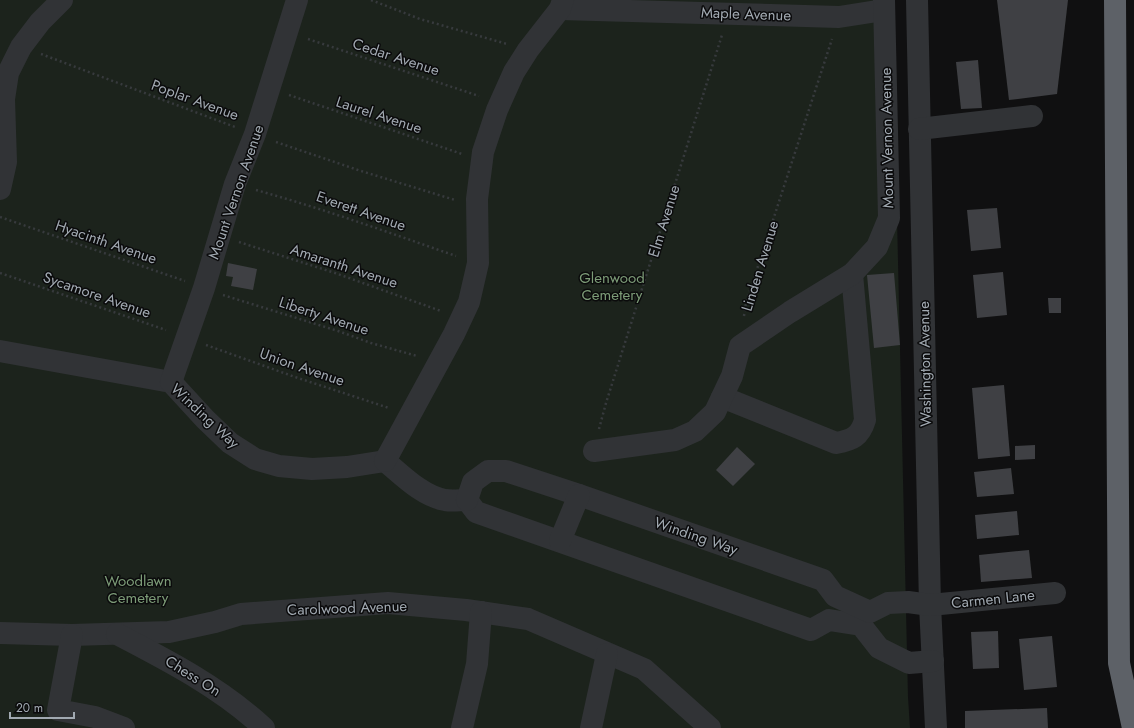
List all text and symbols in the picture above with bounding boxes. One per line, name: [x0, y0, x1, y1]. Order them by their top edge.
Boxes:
street label: Maple Avenue: [700, 1, 792, 27]
street label: Cedar Avenue: [350, 33, 443, 81]
street label: Mount Vernon Avenue: [875, 67, 899, 209]
street label: Poplar Avenue: [148, 74, 242, 126]
street label: Laurel Avenue: [333, 91, 425, 139]
street label: Mount Vernon Avenue: [203, 122, 269, 262]
street label: Elm Avenue: [643, 182, 686, 260]
street label: Everett Avenue: [313, 185, 409, 237]
street label: Hyacinth Avenue: [52, 214, 160, 270]
street label: Linden Avenue: [736, 218, 784, 314]
street label: Amaranth Avenue: [287, 238, 401, 294]
street label: Sycamore Avenue: [40, 266, 154, 324]
park label: Glenwood Cemetery: [579, 267, 645, 306]
street label: Liberty Avenue: [276, 291, 372, 341]
street label: Washington Avenue: [913, 301, 937, 427]
street label: Union Avenue: [257, 342, 348, 392]
street label: Winding Way: [166, 378, 245, 454]
street label: Winding Way: [651, 511, 741, 561]
park label: Woodlawn Cemetery: [104, 570, 172, 609]
street label: Carmen Lane: [950, 584, 1036, 614]
street label: Carolwood Avenue: [287, 595, 408, 621]
street label: Chess On: [161, 650, 225, 702]
scale bar: [10, 694, 74, 720]
text: 20 m: [16, 699, 43, 717]

